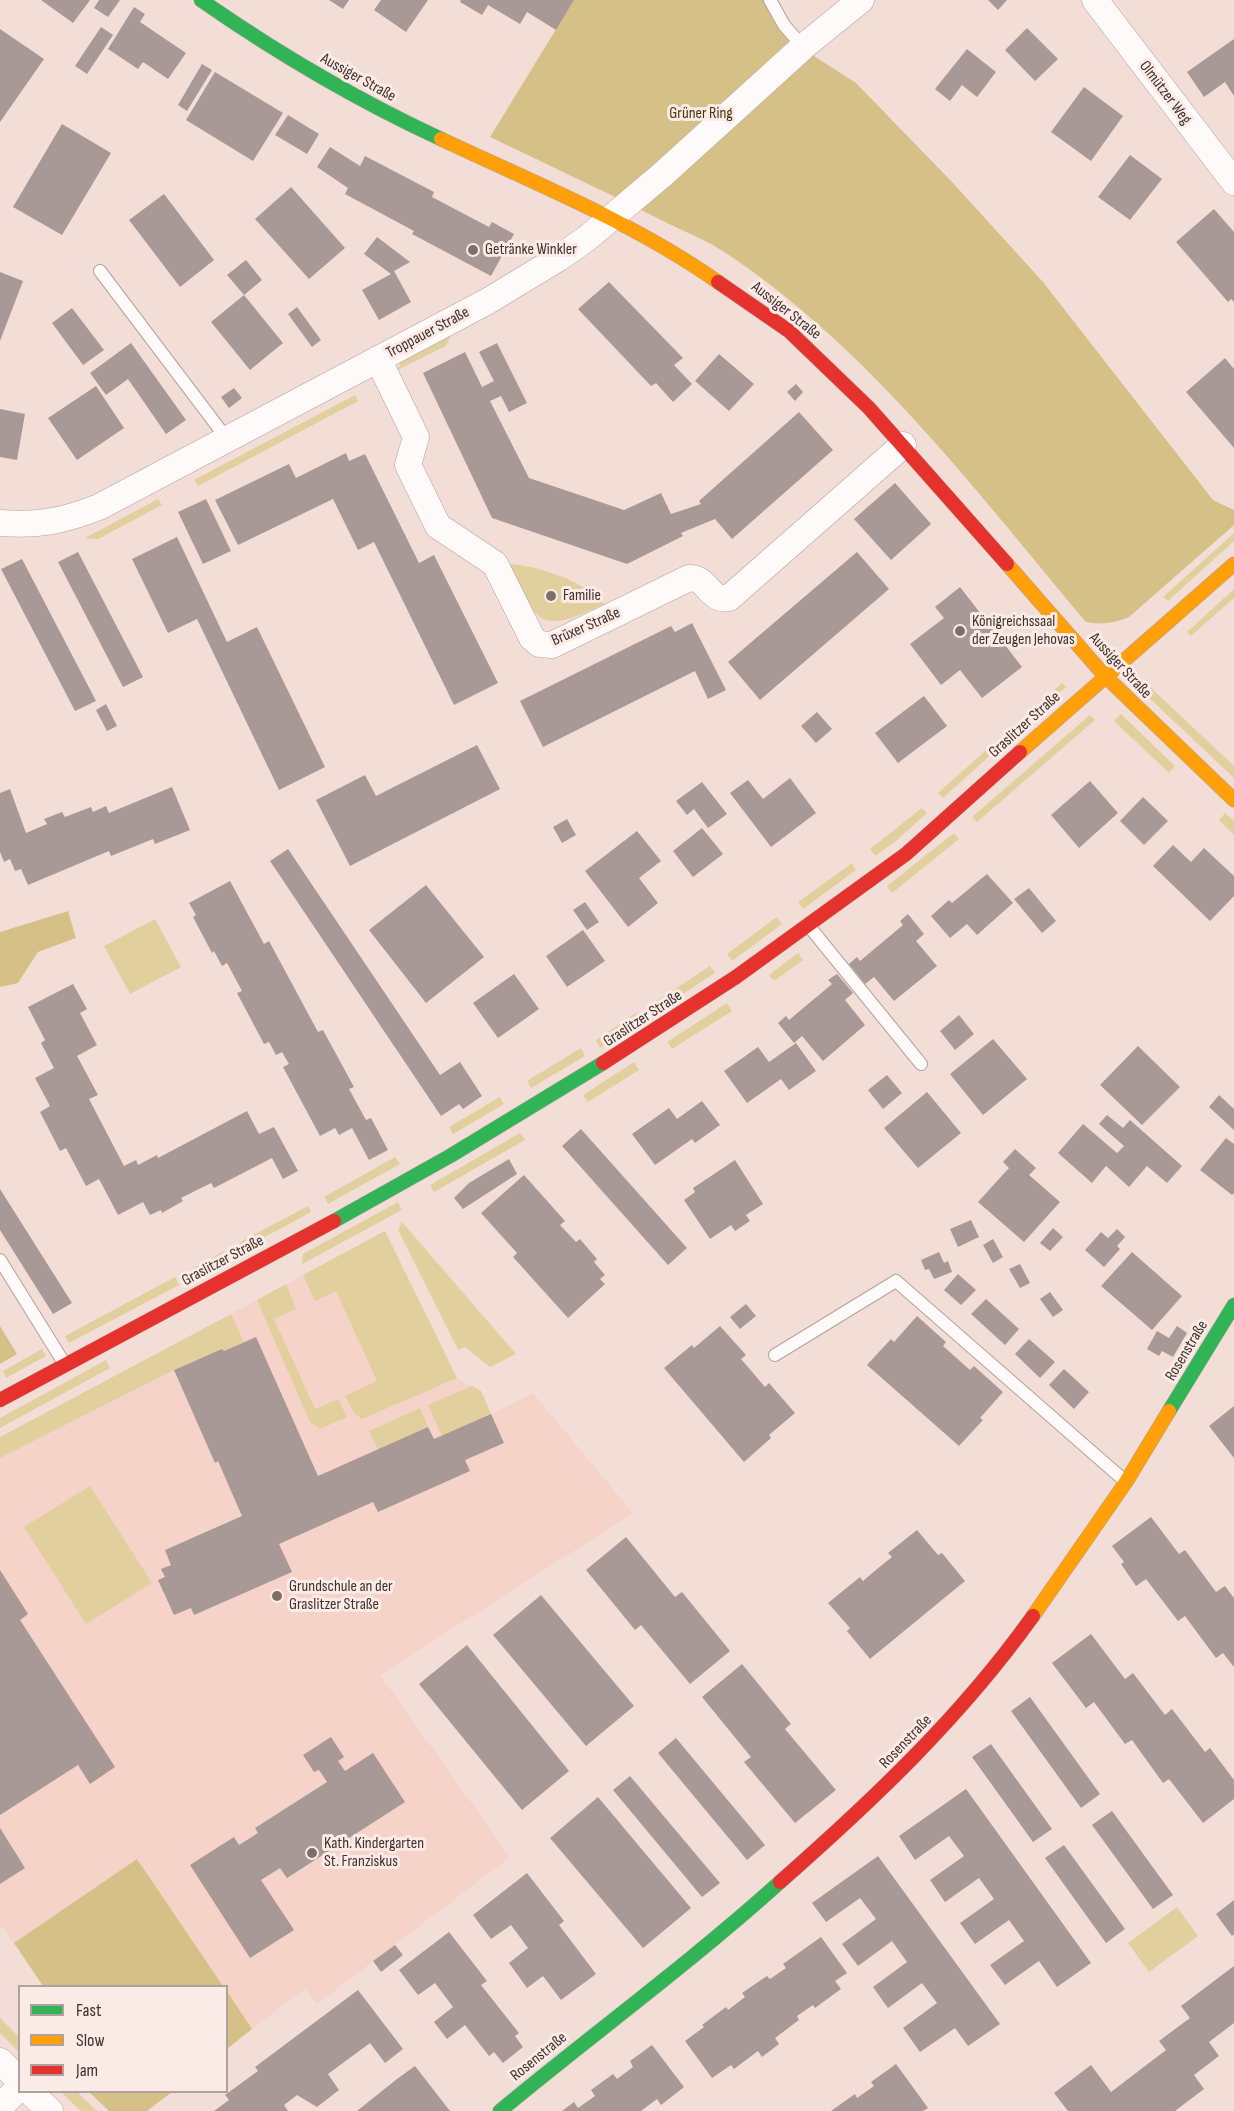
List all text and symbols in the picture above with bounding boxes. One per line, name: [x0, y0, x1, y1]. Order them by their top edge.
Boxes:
street label: Aussiger Straße: [317, 49, 399, 107]
street label: Olmützer Weg: [1135, 57, 1195, 129]
park label: Grüner Ring: [669, 104, 733, 124]
place label: Getränke Winkler: [485, 240, 577, 260]
marker: Getränke Winkler: [466, 243, 480, 257]
street label: Aussiger Straße: [747, 278, 825, 344]
street label: Troppauer Straße: [383, 303, 473, 363]
place label: Familie: [563, 586, 601, 606]
marker: Familie: [544, 589, 558, 603]
street label: Brüxer Straße: [549, 603, 623, 651]
place label: Königreichssaal der Zeugen Jehovas: [972, 612, 1075, 650]
marker: Königreichssaal der Zeugen Jehovas: [953, 624, 967, 638]
street label: Aussiger Straße: [1085, 629, 1155, 703]
street label: Graslitzer Straße: [985, 688, 1065, 762]
street label: Graslitzer Straße: [600, 986, 686, 1052]
street label: Graslitzer Straße: [179, 1231, 267, 1291]
street label: Rosenstraße: [1161, 1317, 1213, 1385]
place label: Grundschule an der Graslitzer Straße: [289, 1577, 393, 1615]
marker: Grundschule an der Graslitzer Straße: [270, 1589, 284, 1603]
street label: Rosenstraße: [876, 1711, 936, 1773]
place label: Kath. Kindergarten St. Franziskus: [324, 1834, 424, 1872]
marker: Kath. Kindergarten St. Franziskus: [305, 1846, 319, 1860]
legend: [18, 1985, 228, 2093]
text: Fast: [76, 2000, 101, 2021]
street label: Rosenstraße: [507, 2028, 571, 2086]
text: Slow: [76, 2030, 105, 2051]
text: Jam: [76, 2060, 98, 2081]

